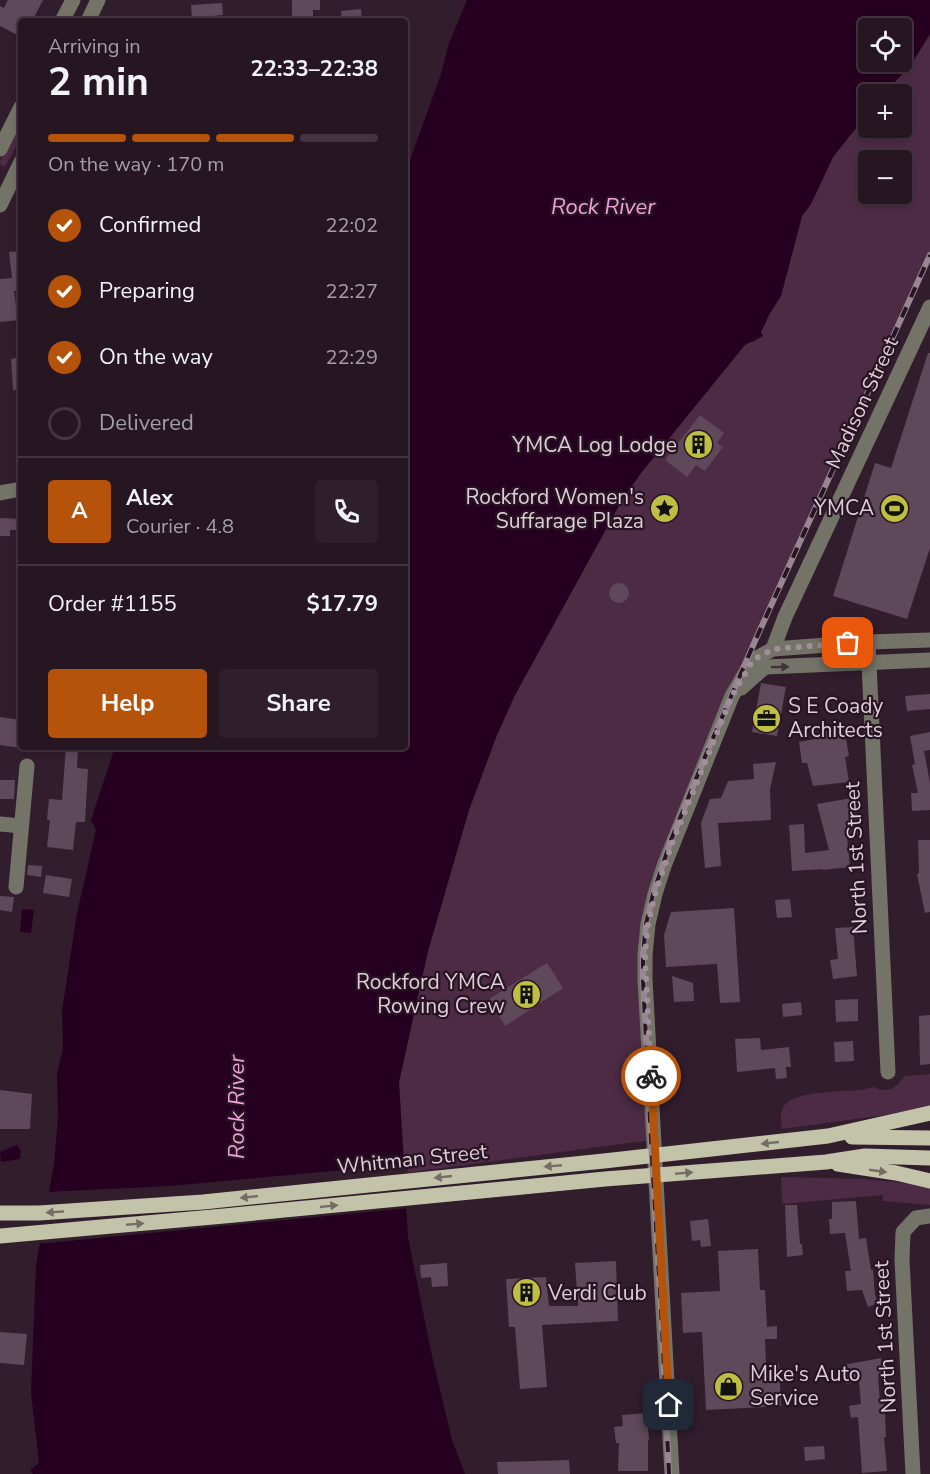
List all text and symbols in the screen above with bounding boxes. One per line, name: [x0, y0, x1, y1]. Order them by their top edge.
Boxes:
map controls: [858, 18, 912, 204]
button: locate: [858, 18, 912, 72]
text: Arriving in: [48, 33, 141, 60]
text: 22:33–22:38: [250, 54, 378, 84]
text: 2 min: [48, 56, 149, 109]
button: +: [858, 84, 912, 138]
button: −: [858, 150, 912, 204]
text: On the way · 170 m: [48, 151, 224, 178]
water label: Rock River: [551, 192, 656, 222]
icon: check: [48, 209, 81, 242]
text: Confirmed: [99, 210, 201, 240]
text: 22:02: [325, 212, 378, 239]
icon: check: [48, 275, 81, 308]
text: Preparing: [99, 276, 195, 306]
text: 22:27: [325, 278, 378, 305]
street label: Madison Street: [819, 332, 905, 474]
icon: check: [48, 341, 81, 374]
text: On the way: [99, 342, 213, 372]
text: 22:29: [325, 344, 378, 371]
text: Delivered: [99, 408, 194, 438]
building icon: YMCA Log Lodge: [682, 429, 714, 461]
place label: YMCA Log Lodge: [511, 431, 677, 459]
button: phone: [315, 480, 378, 543]
text: Alex: [126, 483, 173, 513]
place label: Rockford Women's Suffarage Plaza: [466, 483, 644, 535]
sports icon: YMCA: [879, 492, 911, 524]
place icon: Rockford Women's Suffarage Plaza: [649, 493, 681, 525]
place label: YMCA: [813, 494, 874, 522]
text: A: [71, 496, 88, 526]
text: Courier · 4.8: [126, 513, 234, 540]
text: Order #1155: [48, 589, 177, 619]
text: $17.79: [307, 589, 378, 619]
pin: [822, 617, 873, 668]
icon: bag: [831, 626, 864, 659]
one-way arrow: [771, 662, 790, 672]
button: Help: [48, 669, 207, 738]
button: Share: [219, 669, 378, 738]
place label: S E Coady Architects: [788, 692, 883, 744]
office icon: S E Coady Architects: [751, 702, 783, 734]
street label: North 1st Street: [838, 780, 874, 935]
place label: Rockford YMCA Rowing Crew: [356, 968, 505, 1020]
building icon: Rockford YMCA Rowing Crew: [510, 978, 542, 1010]
courier: [621, 1046, 681, 1106]
water label: Rock River: [222, 1054, 252, 1159]
icon: bike: [635, 1060, 668, 1093]
street label: Whitman Street: [335, 1137, 489, 1181]
one-way arrow: [761, 1138, 780, 1148]
one-way arrow: [543, 1161, 562, 1171]
one-way arrow: [869, 1166, 888, 1175]
one-way arrow: [675, 1168, 694, 1178]
one-way arrow: [434, 1172, 453, 1182]
one-way arrow: [240, 1192, 259, 1202]
one-way arrow: [320, 1201, 339, 1211]
one-way arrow: [45, 1207, 64, 1217]
one-way arrow: [126, 1219, 145, 1229]
street label: North 1st Street: [867, 1259, 903, 1414]
building icon: Verdi Club: [511, 1277, 543, 1309]
place label: Verdi Club: [547, 1279, 647, 1307]
place label: Mike's Auto Service: [750, 1360, 860, 1412]
shop icon: Mike's Auto Service: [713, 1370, 745, 1402]
pin: [643, 1379, 694, 1430]
icon: home: [652, 1388, 685, 1421]

